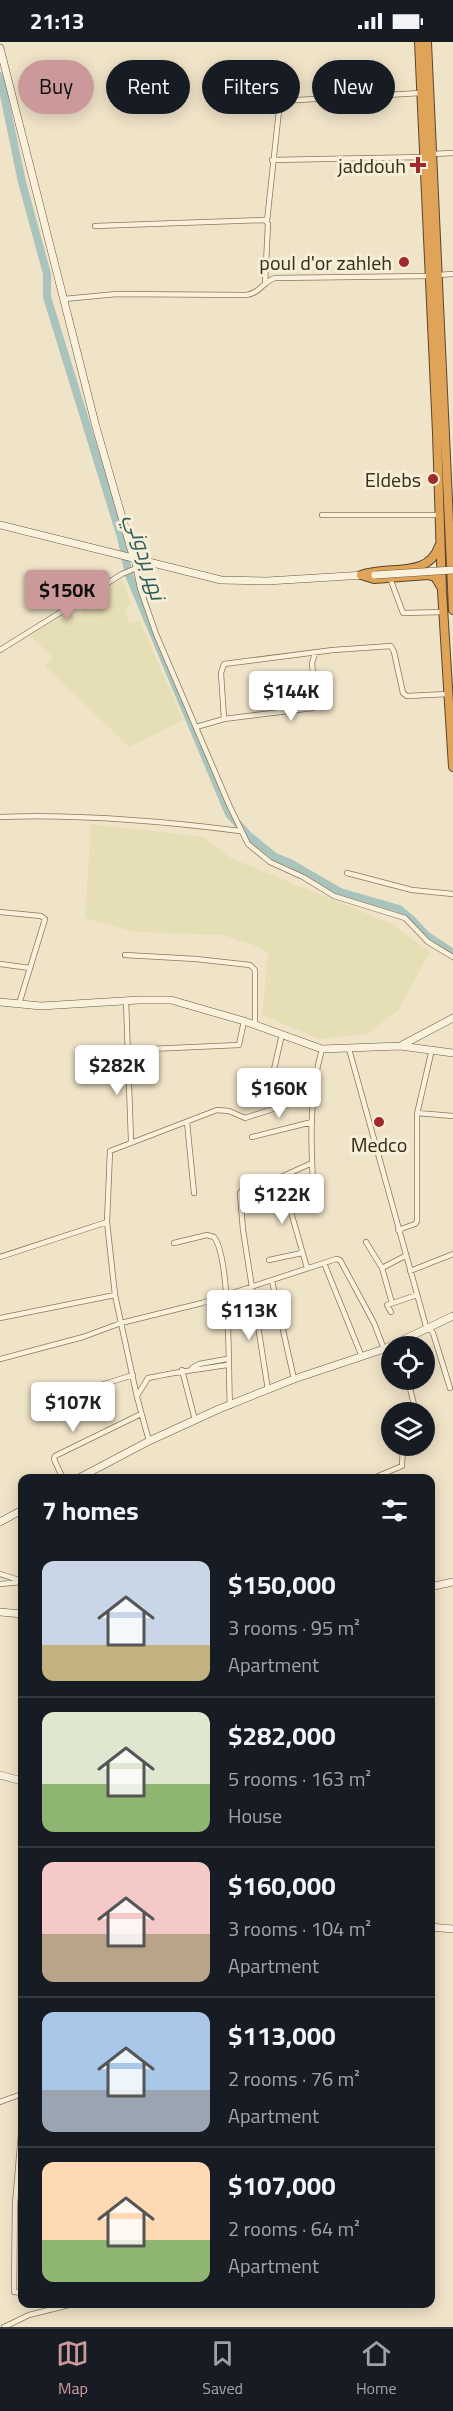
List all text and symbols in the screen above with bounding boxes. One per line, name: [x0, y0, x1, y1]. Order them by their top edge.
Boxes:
text: 21:13: [30, 0, 84, 42]
chip: Buy: [18, 60, 94, 114]
chip: Rent: [106, 60, 190, 114]
chip: Filters: [202, 60, 300, 114]
chip: New: [312, 60, 395, 114]
place label: jaddouh: [337, 147, 406, 184]
marker: jaddouh: [411, 158, 425, 172]
place label: poul d'or zahleh: [259, 244, 392, 281]
marker: poul d'or zahleh: [397, 255, 411, 269]
place label: Eldebs: [365, 461, 421, 498]
marker: Eldebs: [426, 472, 440, 486]
water label: نهر بردوني: [114, 509, 178, 607]
pin: $150K: [25, 570, 109, 621]
text: $150K: [39, 571, 95, 608]
pin: $144K: [249, 671, 333, 722]
text: $144K: [263, 672, 319, 709]
pin: $282K: [75, 1045, 159, 1096]
text: $282K: [89, 1046, 145, 1083]
pin: $160K: [237, 1068, 321, 1119]
text: $160K: [251, 1069, 307, 1106]
marker: Medco: [372, 1115, 386, 1129]
place label: Medco: [351, 1126, 407, 1163]
pin: $122K: [240, 1174, 324, 1225]
text: $122K: [254, 1175, 310, 1212]
pin: $113K: [207, 1290, 291, 1341]
text: $113K: [221, 1291, 277, 1328]
map controls: [381, 1336, 435, 1456]
button: locate: [381, 1336, 435, 1390]
pin: $107K: [31, 1382, 115, 1433]
text: $107K: [45, 1383, 101, 1420]
button: layers: [381, 1402, 435, 1456]
text: 7 homes: [42, 1486, 139, 1535]
icon: filters: [378, 1494, 411, 1527]
text: $150,000: [228, 1560, 336, 1609]
icon: home: [90, 1585, 162, 1657]
text: 3 rooms · 95 m²: [228, 1609, 360, 1646]
text: Apartment: [228, 1646, 319, 1683]
text: $282,000: [228, 1711, 336, 1760]
icon: home: [90, 1736, 162, 1808]
text: 5 rooms · 163 m²: [228, 1760, 371, 1797]
text: House: [228, 1797, 282, 1834]
text: $160,000: [228, 1861, 336, 1910]
icon: home: [90, 1886, 162, 1958]
text: 3 rooms · 104 m²: [228, 1910, 371, 1947]
text: Apartment: [228, 1947, 319, 1984]
text: $113,000: [228, 2011, 336, 2060]
icon: home: [90, 2036, 162, 2108]
text: 2 rooms · 76 m²: [228, 2060, 360, 2097]
text: Apartment: [228, 2097, 319, 2134]
text: $107,000: [228, 2161, 336, 2210]
icon: home: [90, 2186, 162, 2258]
text: 2 rooms · 64 m²: [228, 2210, 360, 2247]
text: Apartment: [228, 2247, 319, 2284]
tab: Map: [56, 2337, 89, 2403]
tab: Saved: [202, 2337, 243, 2403]
tab: Home: [356, 2337, 397, 2403]

